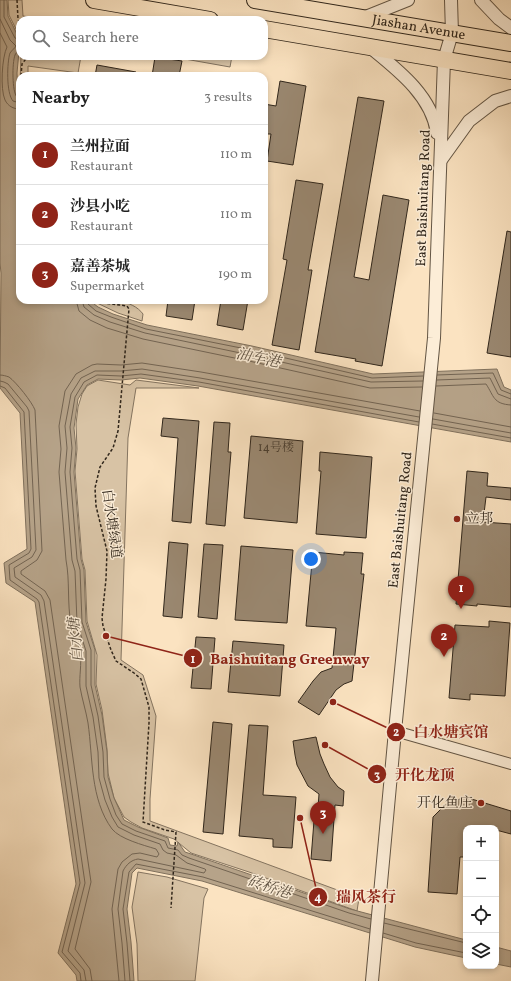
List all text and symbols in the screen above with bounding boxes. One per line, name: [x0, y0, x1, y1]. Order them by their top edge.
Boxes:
street label: Jiashan Avenue: [371, 10, 467, 45]
search box: [16, 16, 268, 60]
icon: search: [30, 27, 52, 49]
text: Search here: [62, 28, 139, 49]
text: Nearby: [32, 87, 90, 110]
text: 3 results: [204, 89, 252, 107]
street label: East Baishuitang Road: [412, 129, 436, 267]
text: 兰州拉面: [70, 137, 130, 158]
text: 1: [42, 146, 48, 164]
text: 110 m: [220, 146, 252, 164]
text: Restaurant: [70, 158, 133, 176]
text: 沙县小吃: [70, 197, 130, 218]
text: 2: [42, 206, 48, 224]
text: 110 m: [220, 206, 252, 224]
text: Restaurant: [70, 218, 133, 236]
text: 嘉善茶城: [70, 257, 130, 278]
text: 3: [42, 266, 48, 284]
text: 190 m: [218, 266, 252, 284]
text: Supermarket: [70, 278, 145, 296]
water label: 油车港: [234, 344, 284, 374]
house number: 14号楼: [258, 440, 294, 456]
street label: East Baishuitang Road: [384, 451, 418, 589]
street label: 白水塘绿道: [97, 488, 125, 560]
place label: 立邦: [465, 510, 493, 529]
marker: 立邦: [452, 514, 462, 524]
your location: [301, 549, 321, 569]
pin: 1: [448, 576, 474, 609]
water label: 白水塘: [64, 615, 90, 663]
pin: 2: [431, 624, 457, 657]
callout: Baishuitang Greenway: [183, 645, 378, 672]
text: Baishuitang Greenway: [210, 650, 370, 671]
text: 1: [191, 652, 196, 668]
callout: 白水塘宾馆: [386, 718, 497, 745]
text: 白水塘宾馆: [413, 723, 489, 744]
text: 2: [393, 725, 399, 741]
callout: 开化龙顶: [367, 761, 463, 788]
text: 开化龙顶: [395, 766, 455, 787]
text: 3: [374, 768, 380, 784]
place label: 开化鱼庄: [417, 794, 473, 813]
marker: 开化鱼庄: [476, 798, 486, 808]
pin: 3: [310, 801, 336, 834]
map controls: [463, 825, 499, 969]
button: +: [463, 825, 499, 861]
button: −: [463, 861, 499, 897]
water label: 砖桥港: [244, 871, 296, 906]
callout: 瑞风茶行: [308, 884, 404, 911]
text: 瑞风茶行: [336, 888, 396, 909]
text: 4: [314, 890, 322, 906]
button: locate: [463, 897, 499, 933]
button: layers: [463, 933, 499, 969]

